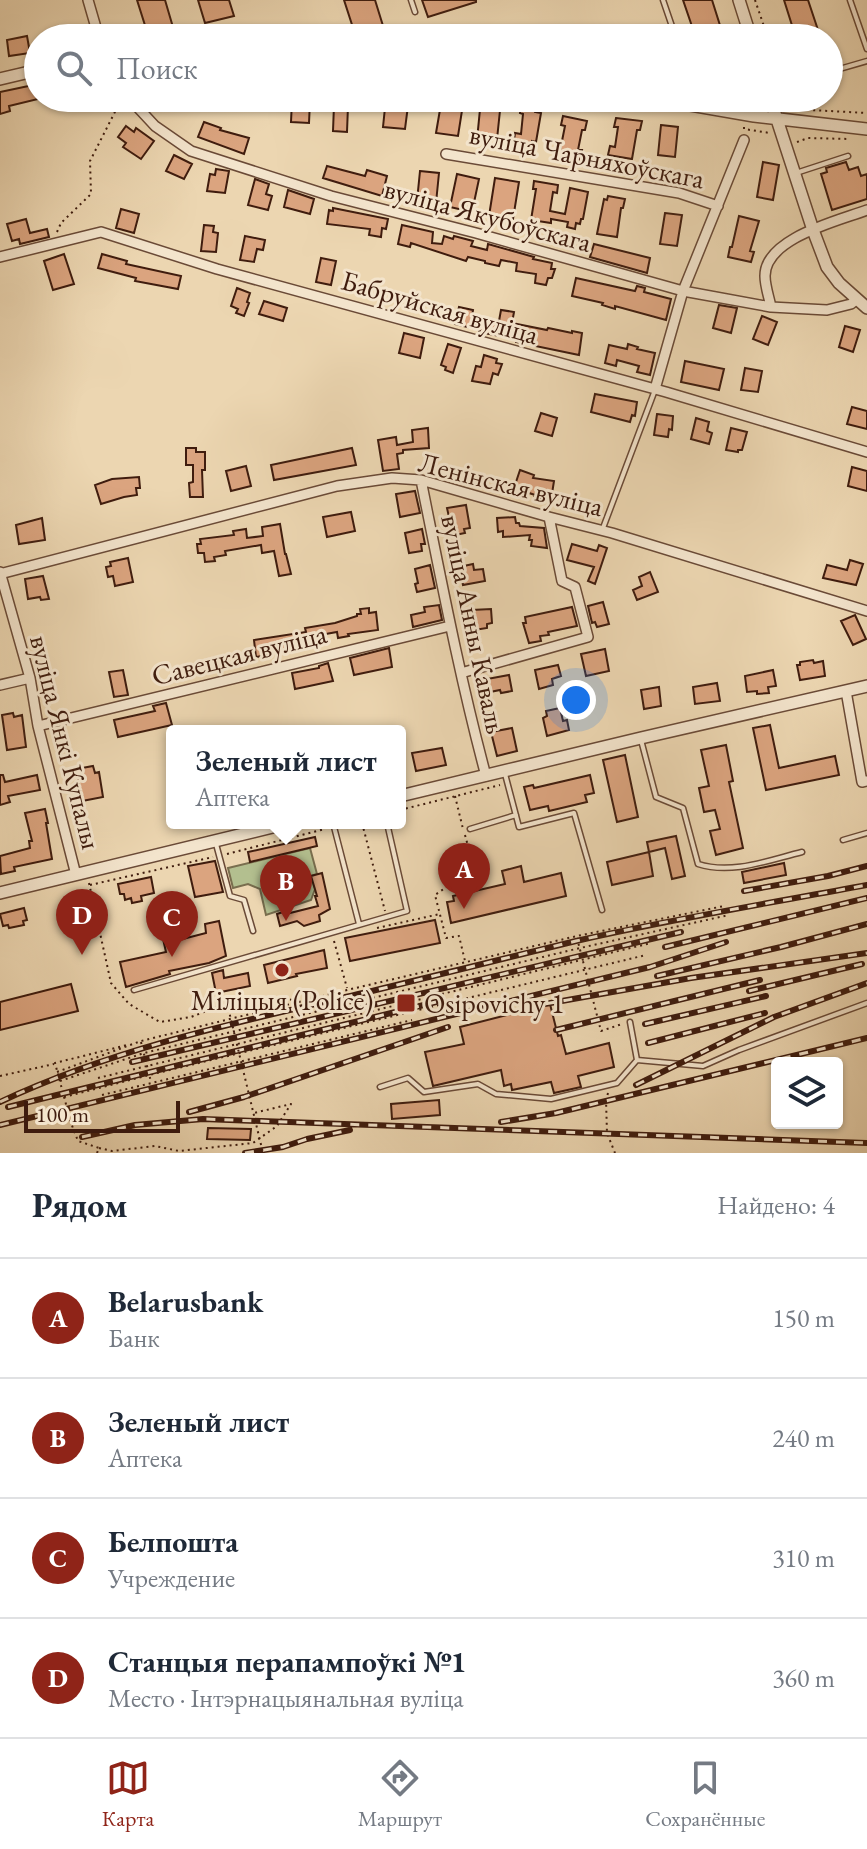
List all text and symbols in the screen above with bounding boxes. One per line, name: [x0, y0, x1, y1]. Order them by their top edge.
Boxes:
search box: [24, 24, 843, 112]
icon: search: [52, 46, 96, 90]
text: Поиск: [116, 49, 198, 88]
street label: вуліца Чарняхоўскага: [466, 116, 708, 197]
street label: вуліца Якубоўскага: [380, 170, 596, 260]
street label: Бабруйская вуліца: [337, 262, 544, 353]
street label: Ленінская вуліца: [415, 444, 608, 525]
street label: вуліца Анны Каваль: [433, 511, 515, 737]
street label: Савецкая вуліца: [148, 615, 331, 693]
street label: вуліца Янкі Купалы: [22, 631, 110, 853]
your location: [556, 680, 596, 720]
popup: [166, 725, 406, 829]
text: Зеленый лист: [195, 741, 377, 780]
text: Аптека: [195, 780, 270, 814]
pin: A: [438, 843, 490, 909]
pin: B: [260, 855, 312, 921]
pin: D: [56, 889, 108, 955]
pin: C: [146, 891, 198, 957]
marker: Міліцыя (Police): [273, 961, 291, 979]
place label: Міліцыя (Police): [191, 982, 373, 1018]
place label: Osipovichy 1: [424, 985, 564, 1021]
marker: Osipovichy 1: [395, 992, 417, 1014]
map controls: [771, 1057, 843, 1129]
button: layers: [771, 1057, 843, 1129]
scale bar: [24, 1097, 180, 1133]
text: 100 m: [36, 1100, 89, 1129]
text: Рядом: [32, 1183, 127, 1227]
text: Найдено: 4: [717, 1188, 835, 1222]
text: Belarusbank: [108, 1282, 263, 1321]
text: A: [49, 1301, 67, 1335]
text: 150 m: [772, 1301, 835, 1335]
text: Банк: [108, 1321, 160, 1355]
text: Зеленый лист: [108, 1402, 289, 1441]
text: B: [50, 1421, 66, 1455]
text: 240 m: [772, 1421, 835, 1455]
text: Аптека: [108, 1441, 182, 1475]
text: Белпошта: [108, 1522, 238, 1561]
text: C: [49, 1541, 67, 1575]
text: 310 m: [772, 1541, 835, 1575]
text: Учреждение: [108, 1561, 235, 1595]
text: Станцыя перапампоўкі №1: [108, 1642, 466, 1681]
text: D: [48, 1661, 68, 1695]
text: 360 m: [772, 1661, 835, 1695]
text: Место · Інтэрнацыянальная вуліца: [108, 1681, 464, 1715]
tab: Карта: [102, 1756, 154, 1833]
tab: Маршрут: [358, 1756, 442, 1833]
tab: Сохранённые: [645, 1756, 765, 1833]

